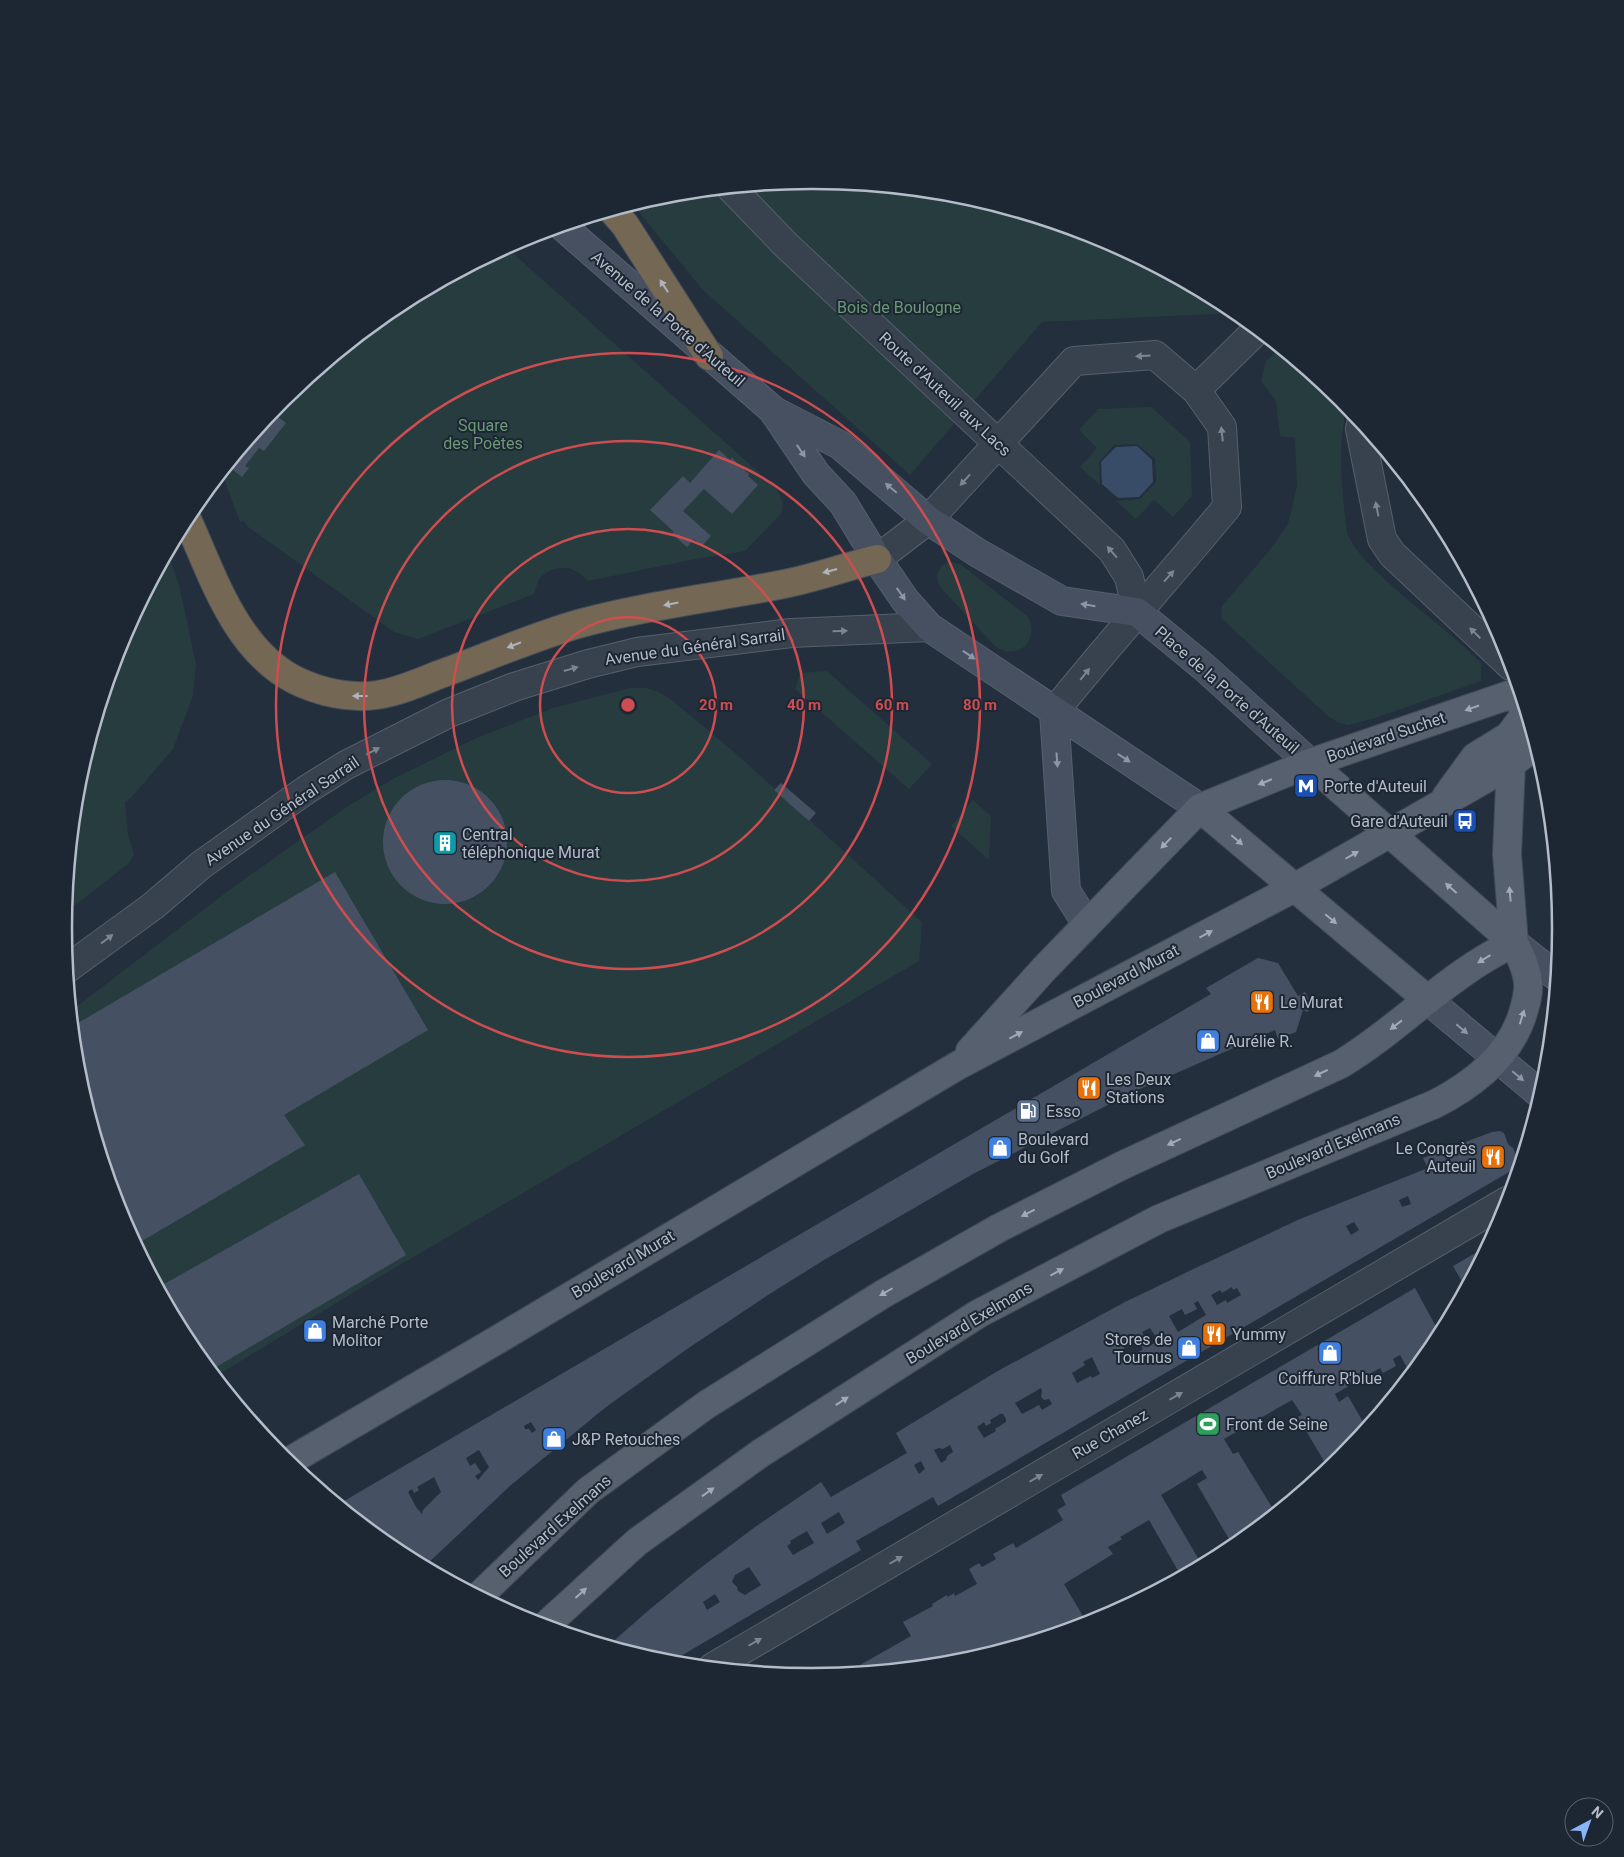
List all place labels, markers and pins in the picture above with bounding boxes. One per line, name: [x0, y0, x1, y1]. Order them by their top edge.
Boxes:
centre of rings: [619, 696, 637, 714]
metro station icon: Porte d'Auteuil: [1293, 773, 1319, 799]
place label: Porte d'Auteuil: [1324, 777, 1427, 796]
bus stop icon: Gare d'Auteuil: [1452, 808, 1478, 834]
place label: Gare d'Auteuil: [1350, 812, 1448, 831]
place label: Central téléphonique Murat: [462, 825, 600, 862]
building icon: Central téléphonique Murat: [432, 830, 458, 856]
restaurant icon: Le Murat: [1249, 989, 1275, 1015]
place label: Le Murat: [1280, 993, 1343, 1012]
shop icon: Aurélie R.: [1195, 1028, 1221, 1054]
place label: Aurélie R.: [1226, 1032, 1293, 1051]
place label: Les Deux Stations: [1106, 1070, 1171, 1107]
restaurant icon: Les Deux Stations: [1076, 1075, 1102, 1101]
fuel station icon: Esso: [1015, 1098, 1041, 1124]
place label: Esso: [1046, 1102, 1081, 1121]
place label: Boulevard du Golf: [1018, 1130, 1089, 1167]
shop icon: Boulevard du Golf: [987, 1135, 1013, 1161]
place label: Le Congrès Auteuil: [1396, 1139, 1476, 1176]
restaurant icon: Le Congrès Auteuil: [1480, 1144, 1506, 1170]
place label: Marché Porte Molitor: [332, 1313, 428, 1350]
shop icon: Marché Porte Molitor: [302, 1318, 328, 1344]
restaurant icon: Yummy: [1201, 1321, 1227, 1347]
place label: Yummy: [1232, 1325, 1286, 1344]
place label: Stores de Tournus: [1105, 1330, 1172, 1367]
shop icon: Stores de Tournus: [1176, 1335, 1202, 1361]
shop icon: Coiffure R'blue: [1317, 1340, 1343, 1366]
place label: Coiffure R'blue: [1278, 1369, 1382, 1388]
sports icon: Front de Seine: [1195, 1411, 1221, 1437]
place label: Front de Seine: [1226, 1415, 1328, 1434]
shop icon: J&P Retouches: [541, 1426, 567, 1452]
place label: J&P Retouches: [572, 1430, 680, 1449]

